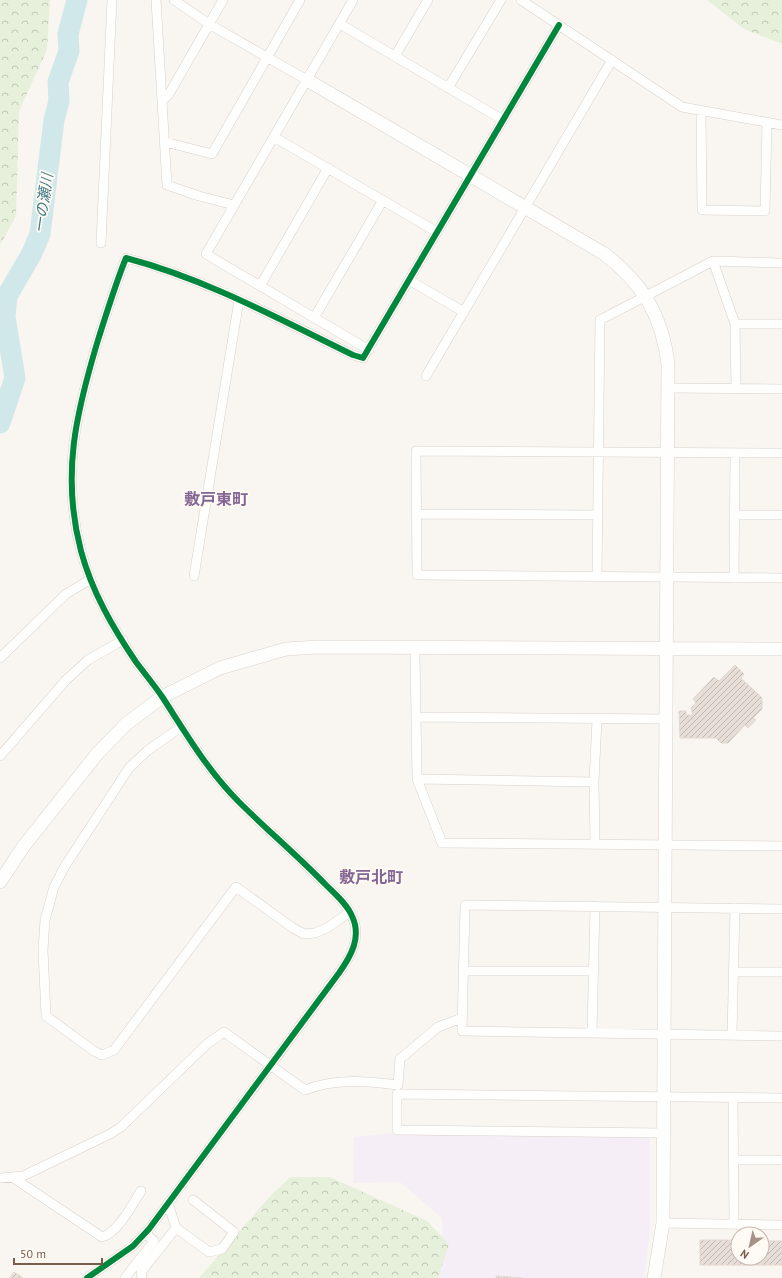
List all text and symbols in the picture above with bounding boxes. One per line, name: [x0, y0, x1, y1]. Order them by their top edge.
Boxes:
water label: 一の瀬川: [29, 170, 57, 234]
district label: 敷戸東町: [184, 489, 248, 509]
district label: 敷戸北町: [339, 867, 403, 887]
north arrow: [730, 1226, 770, 1266]
scale bar: [14, 1240, 102, 1266]
text: 50 m: [20, 1246, 46, 1261]
text: N: [737, 1246, 751, 1262]

